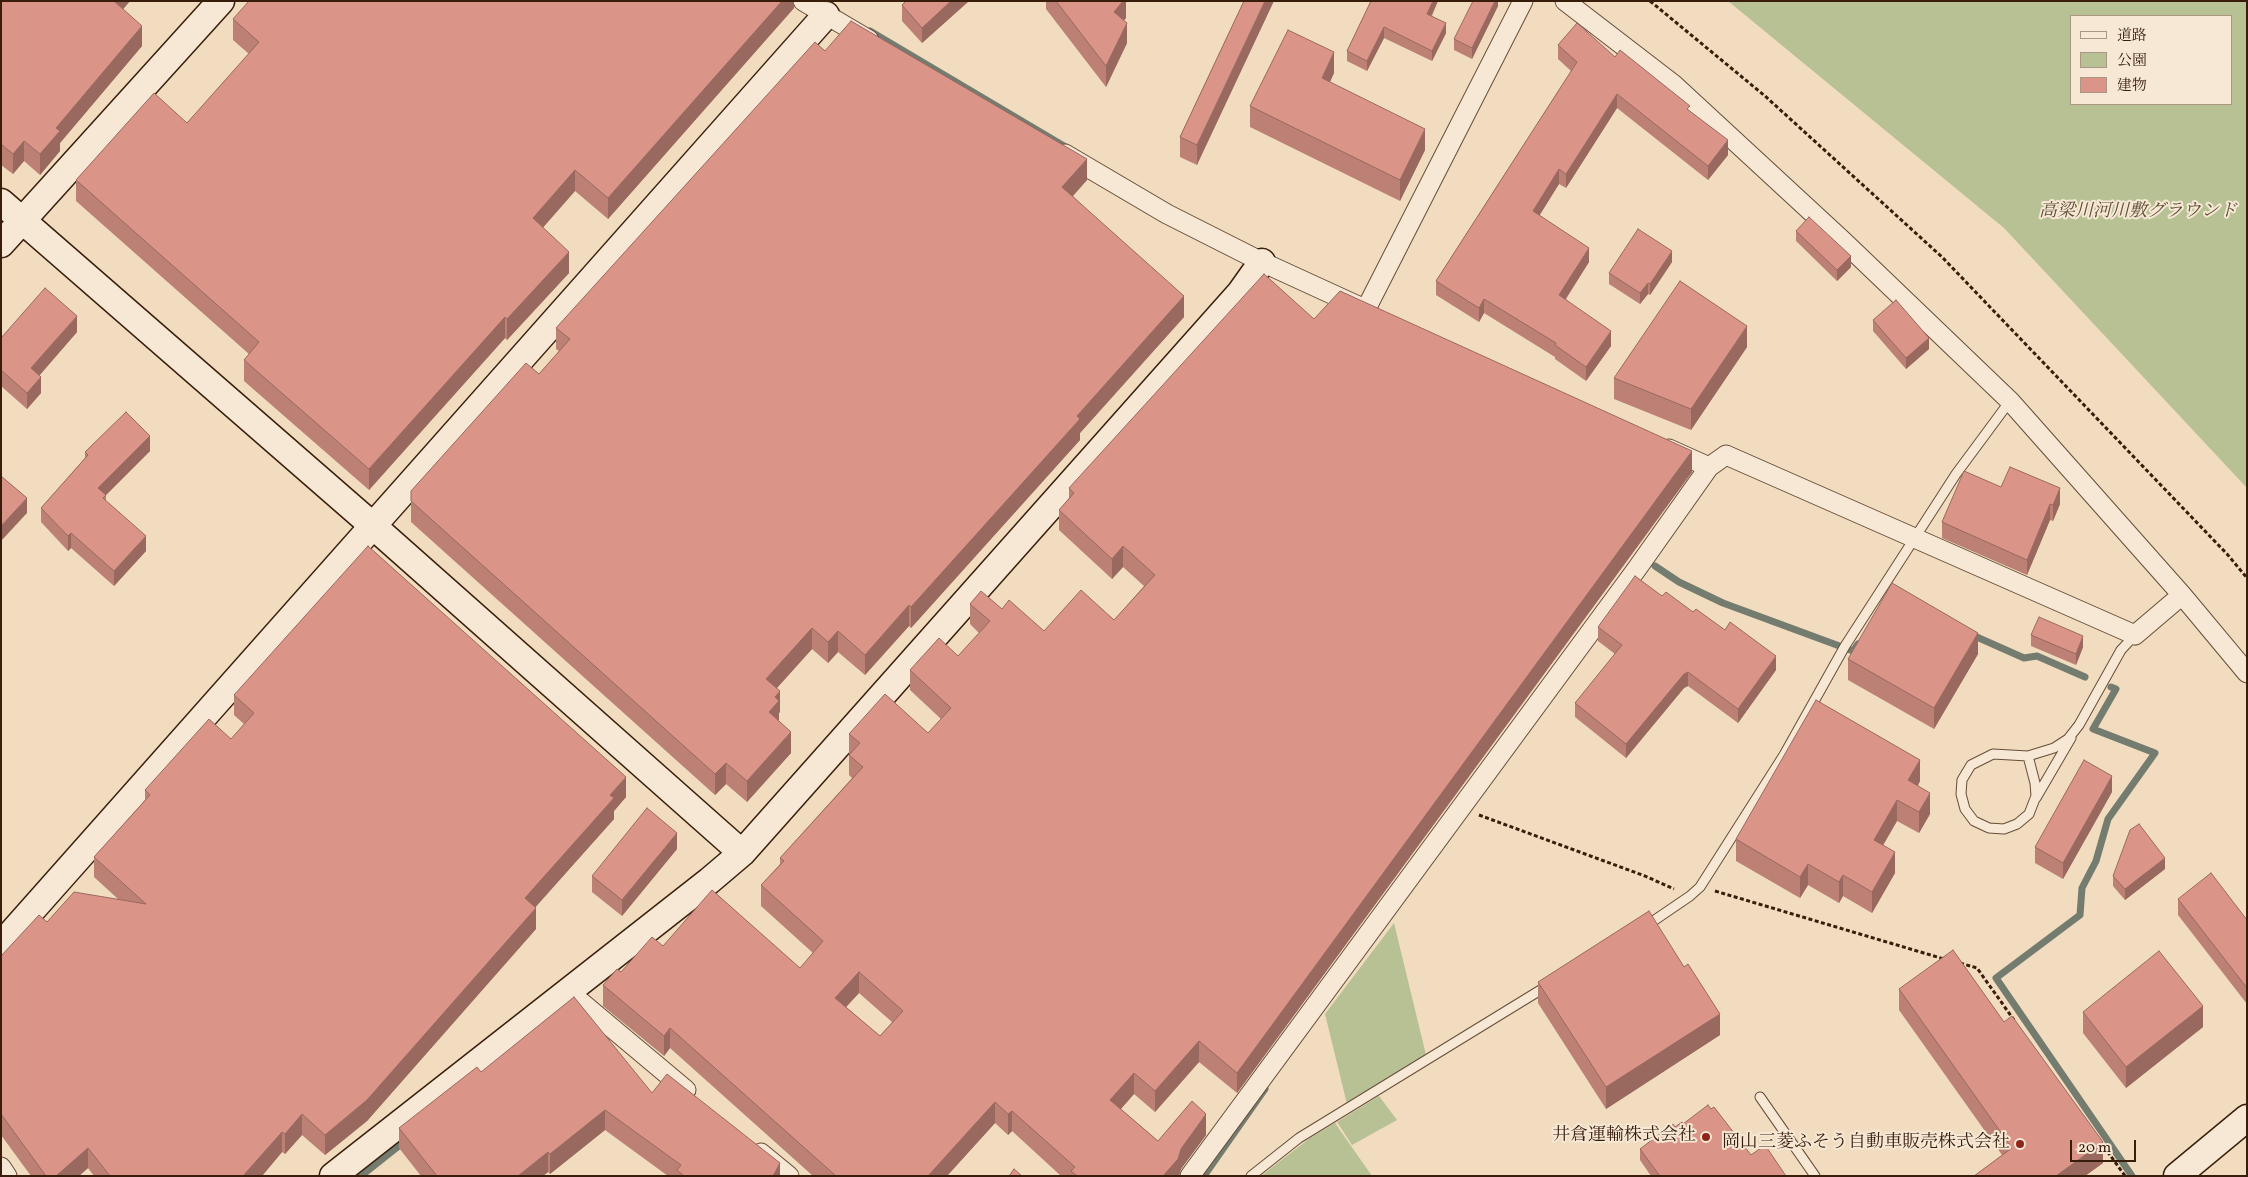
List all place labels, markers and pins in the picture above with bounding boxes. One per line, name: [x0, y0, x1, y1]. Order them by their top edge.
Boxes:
place label: 井倉運輸株式会社: [1552, 1126, 1696, 1148]
marker: 井倉運輸株式会社: [1700, 1131, 1712, 1143]
place label: 岡山三菱ふそう自動車販売株式会社: [1722, 1133, 2010, 1155]
marker: 岡山三菱ふそう自動車販売株式会社: [2014, 1138, 2026, 1150]

